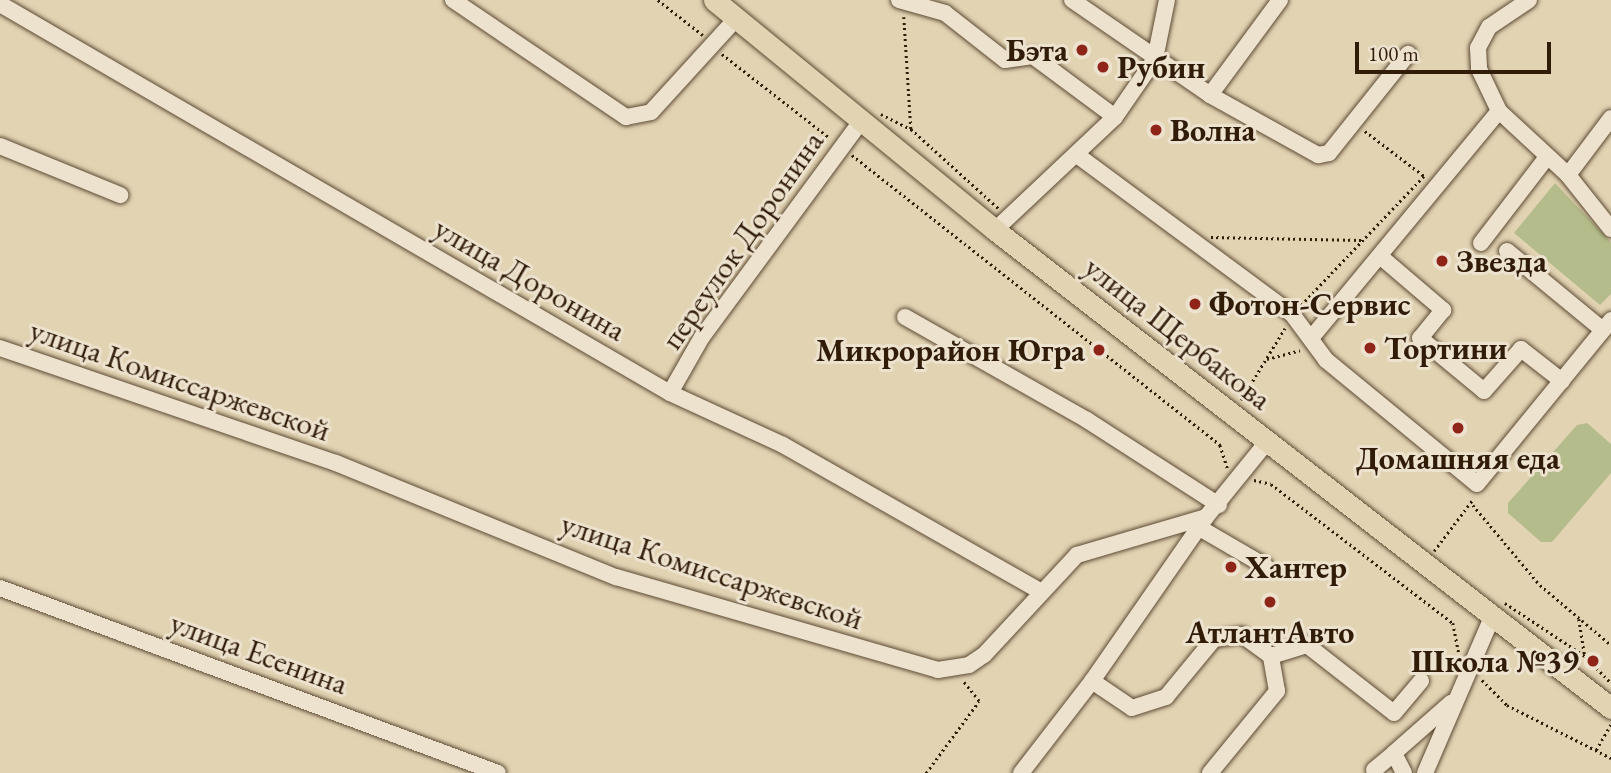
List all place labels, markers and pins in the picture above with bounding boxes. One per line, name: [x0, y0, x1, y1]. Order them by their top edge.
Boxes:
place label: Бэта: [1006, 31, 1068, 69]
marker: Бэта: [1074, 42, 1090, 58]
place label: Рубин: [1117, 48, 1205, 86]
marker: Рубин: [1095, 59, 1111, 75]
place label: Волна: [1170, 111, 1255, 149]
marker: Волна: [1148, 122, 1164, 138]
place label: Звезда: [1456, 242, 1547, 280]
marker: Звезда: [1434, 253, 1450, 269]
place label: Фотон-Сервис: [1209, 285, 1411, 323]
marker: Фотон-Сервис: [1187, 296, 1203, 312]
place label: Тортини: [1384, 329, 1507, 367]
place label: Микрорайон Югра: [816, 331, 1085, 369]
marker: Тортини: [1362, 340, 1378, 356]
marker: Микрорайон Югра: [1091, 342, 1107, 358]
marker: Домашняя еда: [1450, 420, 1466, 436]
place label: Домашняя еда: [1356, 439, 1560, 477]
place label: Хантер: [1245, 548, 1347, 586]
marker: Хантер: [1223, 559, 1239, 575]
marker: АтлантАвто: [1262, 594, 1278, 610]
place label: АтлантАвто: [1186, 613, 1354, 651]
place label: Школа №39: [1411, 642, 1579, 680]
marker: Школа №39: [1585, 653, 1601, 669]

